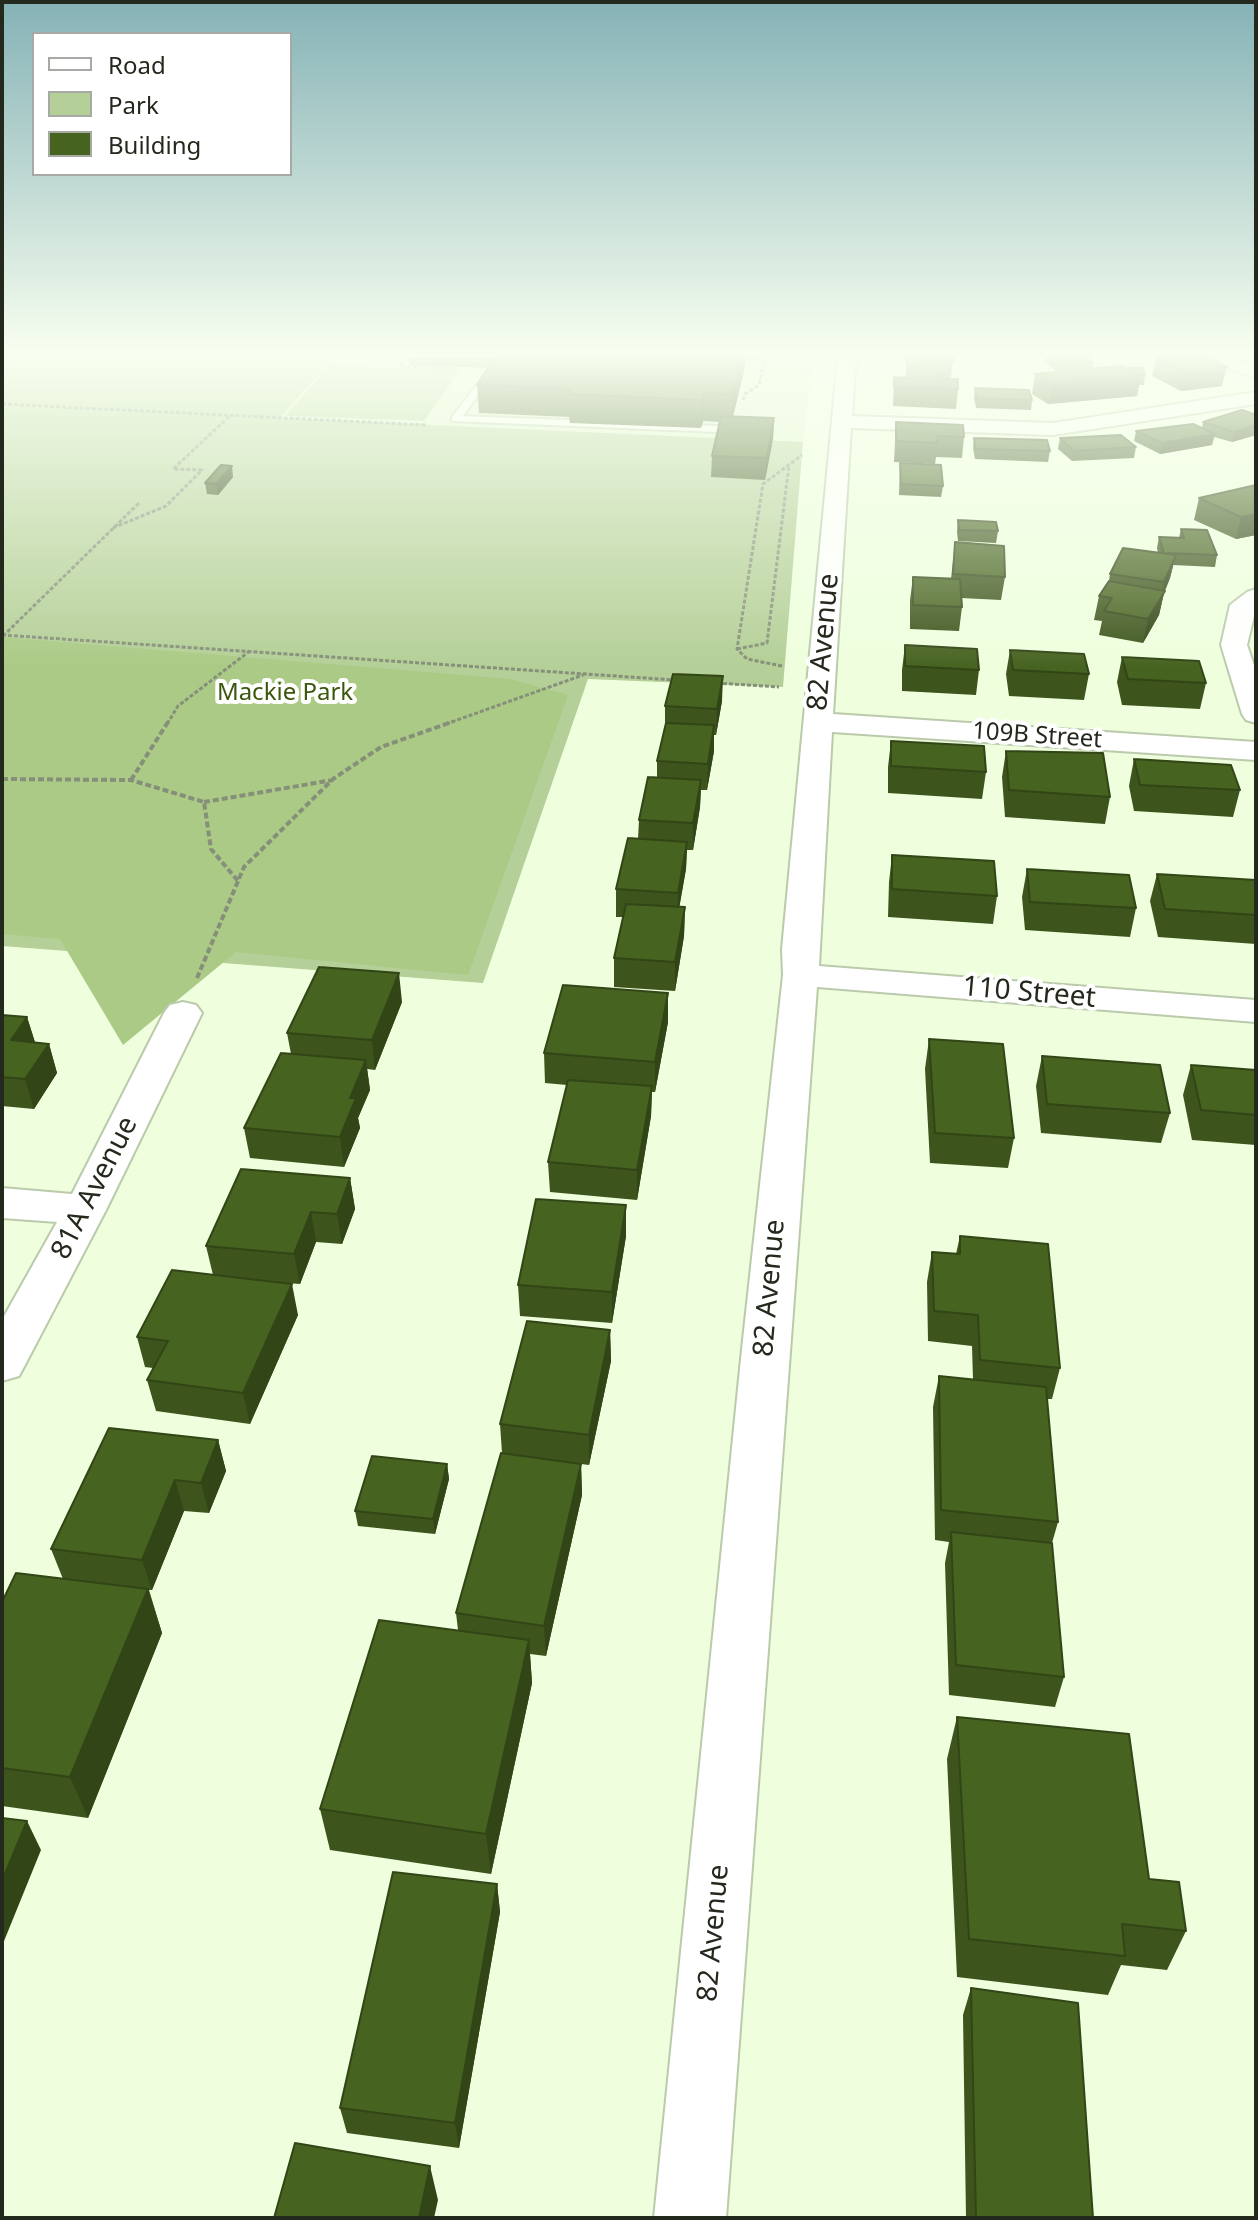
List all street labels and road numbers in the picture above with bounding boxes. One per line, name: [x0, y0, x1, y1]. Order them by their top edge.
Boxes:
street label: 82 Avenue: [801, 572, 847, 712]
street label: 109B Street: [971, 717, 1103, 755]
street label: 110 Street: [961, 970, 1097, 1016]
street label: 81A Avenue: [45, 1111, 145, 1265]
street label: 82 Avenue: [747, 1218, 793, 1358]
street label: 82 Avenue: [691, 1863, 737, 2003]

